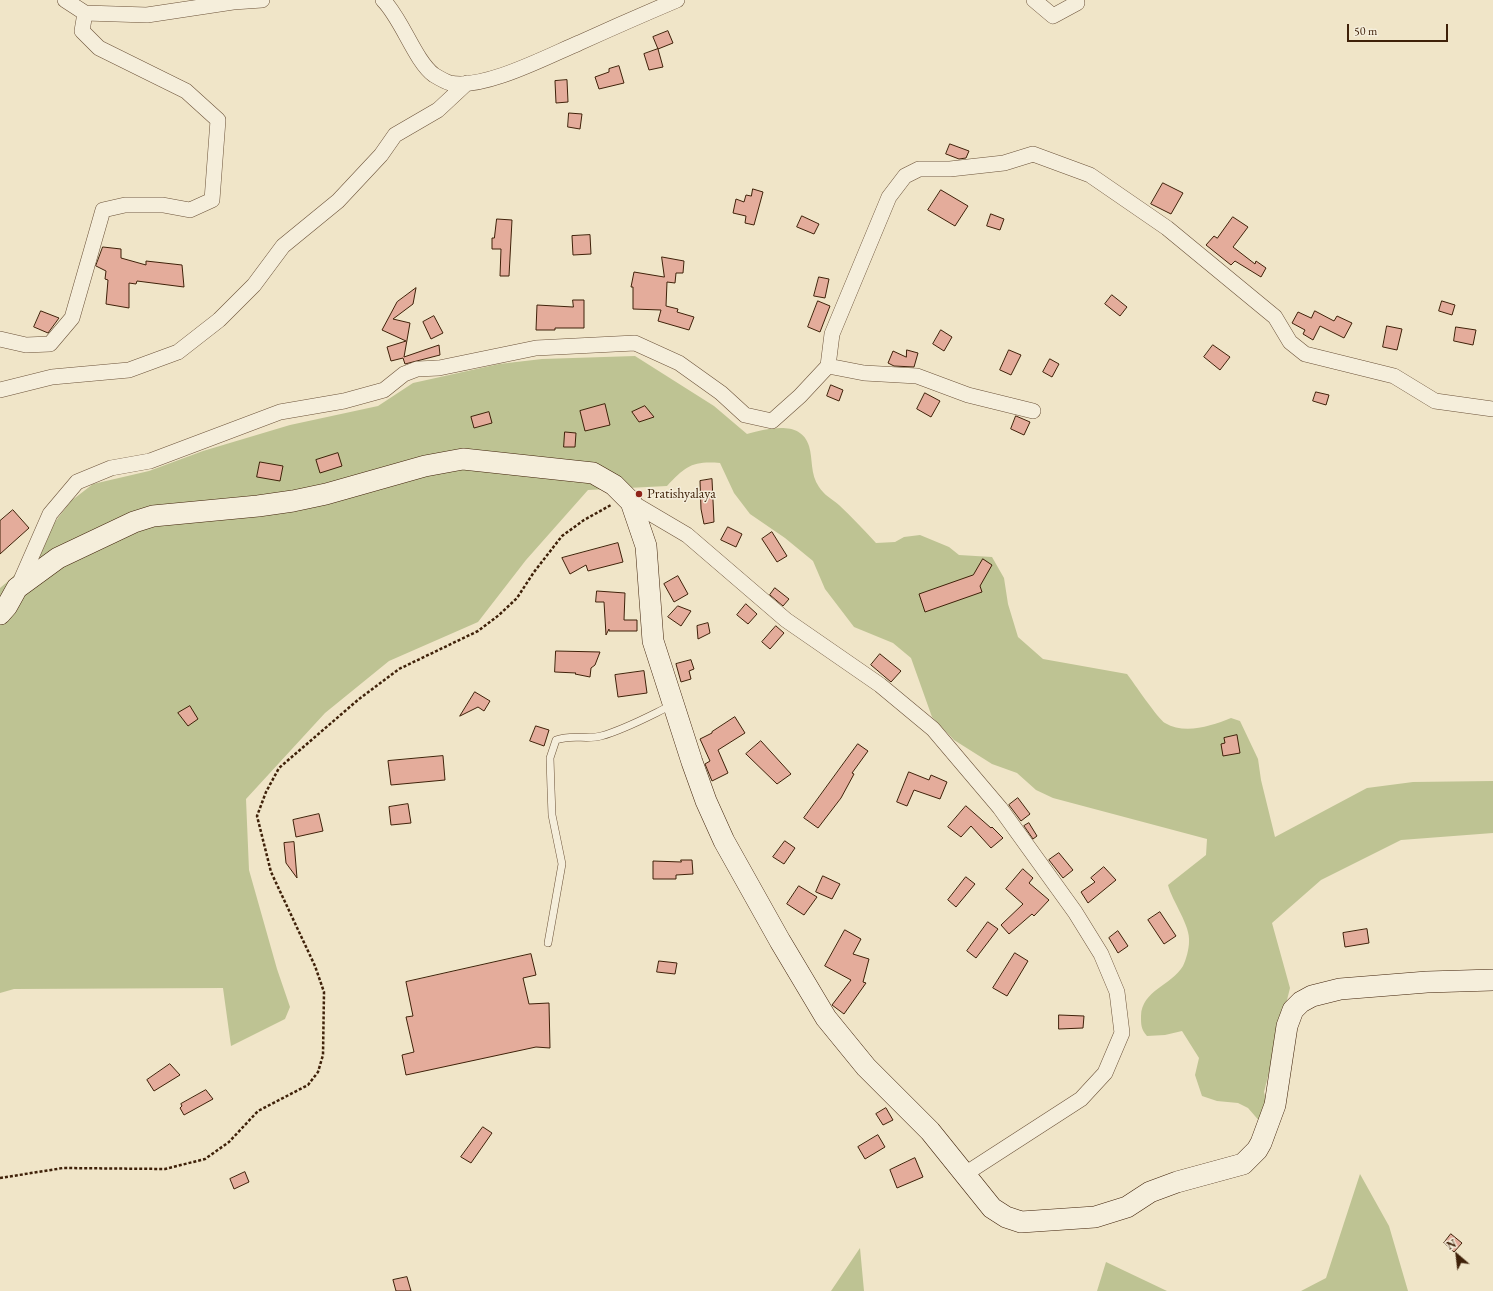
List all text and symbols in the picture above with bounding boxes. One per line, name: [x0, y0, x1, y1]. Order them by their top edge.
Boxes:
scale bar: [1349, 16, 1450, 42]
text: 50 m: [1354, 23, 1377, 39]
place label: Pratishyalaya: [647, 486, 716, 502]
marker: Pratishyalaya: [634, 489, 644, 499]
north arrow: [1437, 1235, 1477, 1275]
text: N: [1444, 1236, 1459, 1253]

